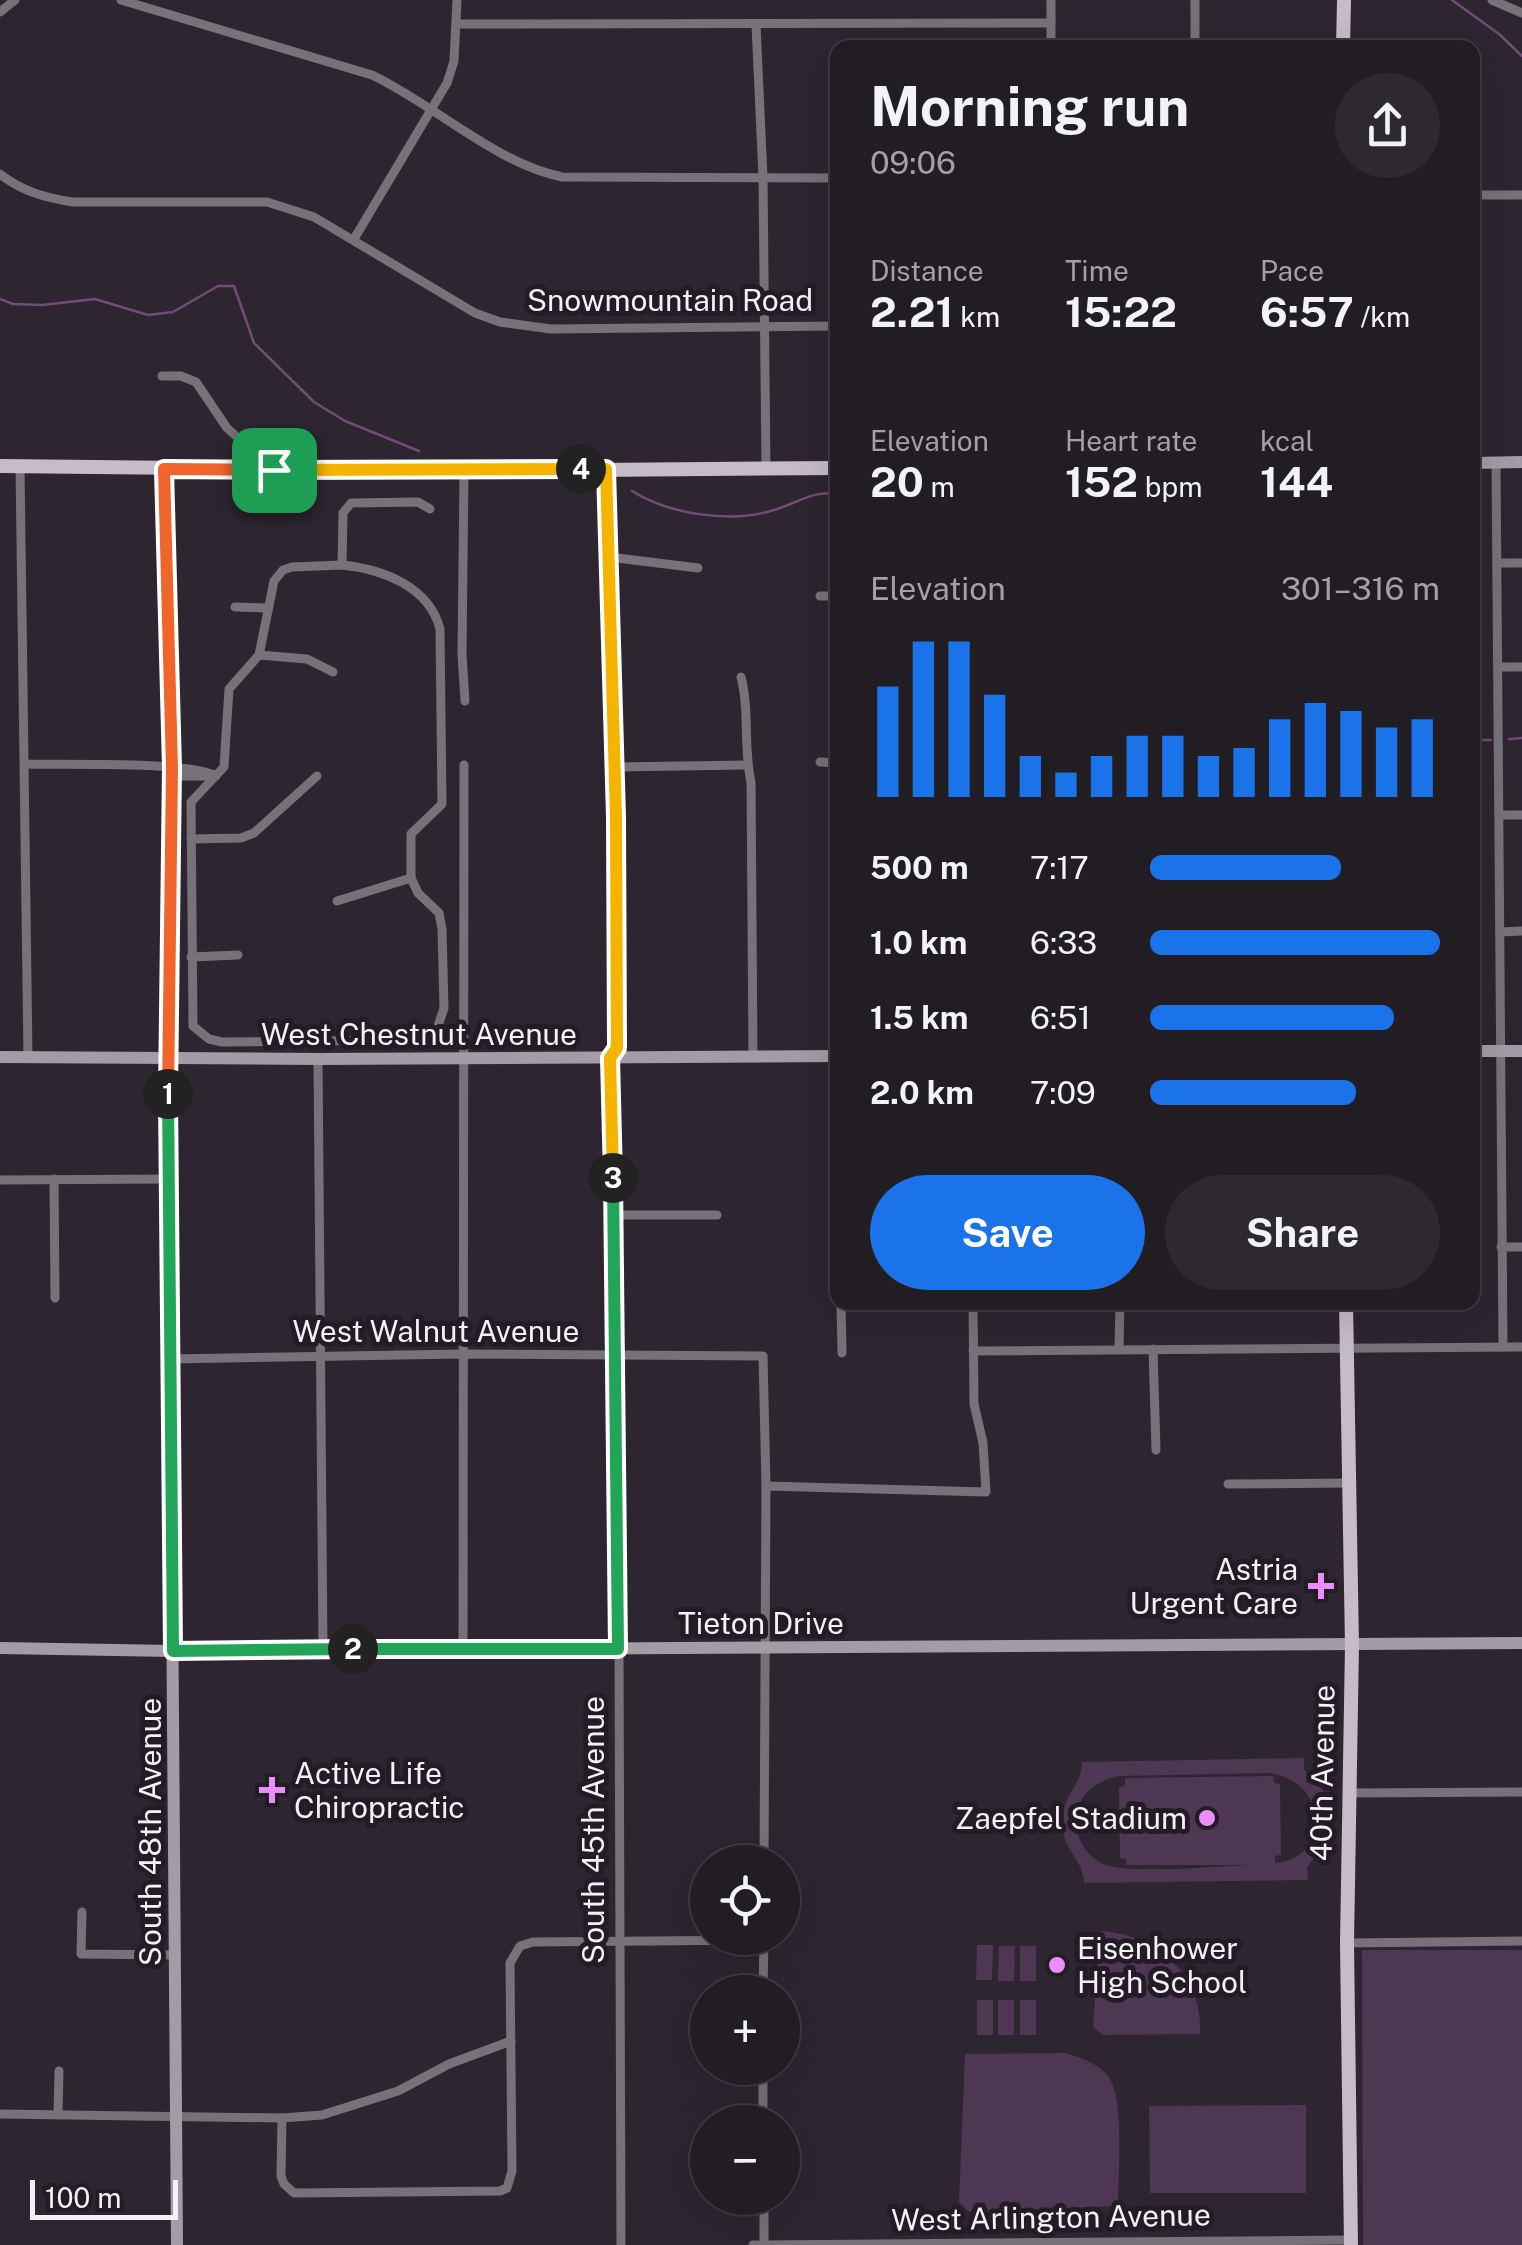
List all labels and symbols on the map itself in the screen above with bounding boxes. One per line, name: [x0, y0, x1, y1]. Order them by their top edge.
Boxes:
street label: Snowmountain Road: [527, 282, 813, 318]
pin: [232, 428, 317, 513]
pin: 4: [556, 444, 606, 494]
street label: West Chestnut Avenue: [261, 1016, 577, 1052]
pin: 1: [143, 1069, 193, 1119]
pin: 3: [588, 1153, 638, 1203]
street label: West Walnut Avenue: [293, 1313, 579, 1349]
place label: Astria Urgent Care: [1129, 1551, 1298, 1621]
marker: Astria Urgent Care: [1308, 1573, 1334, 1599]
street label: Tieton Drive: [678, 1605, 844, 1641]
pin: 2: [328, 1624, 378, 1674]
street label: 40th Avenue: [1302, 1684, 1342, 1862]
street label: South 45th Avenue: [575, 1696, 611, 1964]
street label: South 48th Avenue: [132, 1698, 168, 1966]
place label: Active Life Chiropractic: [294, 1755, 465, 1825]
marker: Active Life Chiropractic: [259, 1777, 285, 1803]
place label: Zaepfel Stadium: [955, 1800, 1187, 1836]
marker: Zaepfel Stadium: [1196, 1807, 1218, 1829]
place label: Eisenhower High School: [1077, 1930, 1247, 2000]
marker: Eisenhower High School: [1046, 1954, 1068, 1976]
scale bar: [30, 2175, 178, 2220]
street label: West Arlington Avenue: [891, 2196, 1211, 2238]

